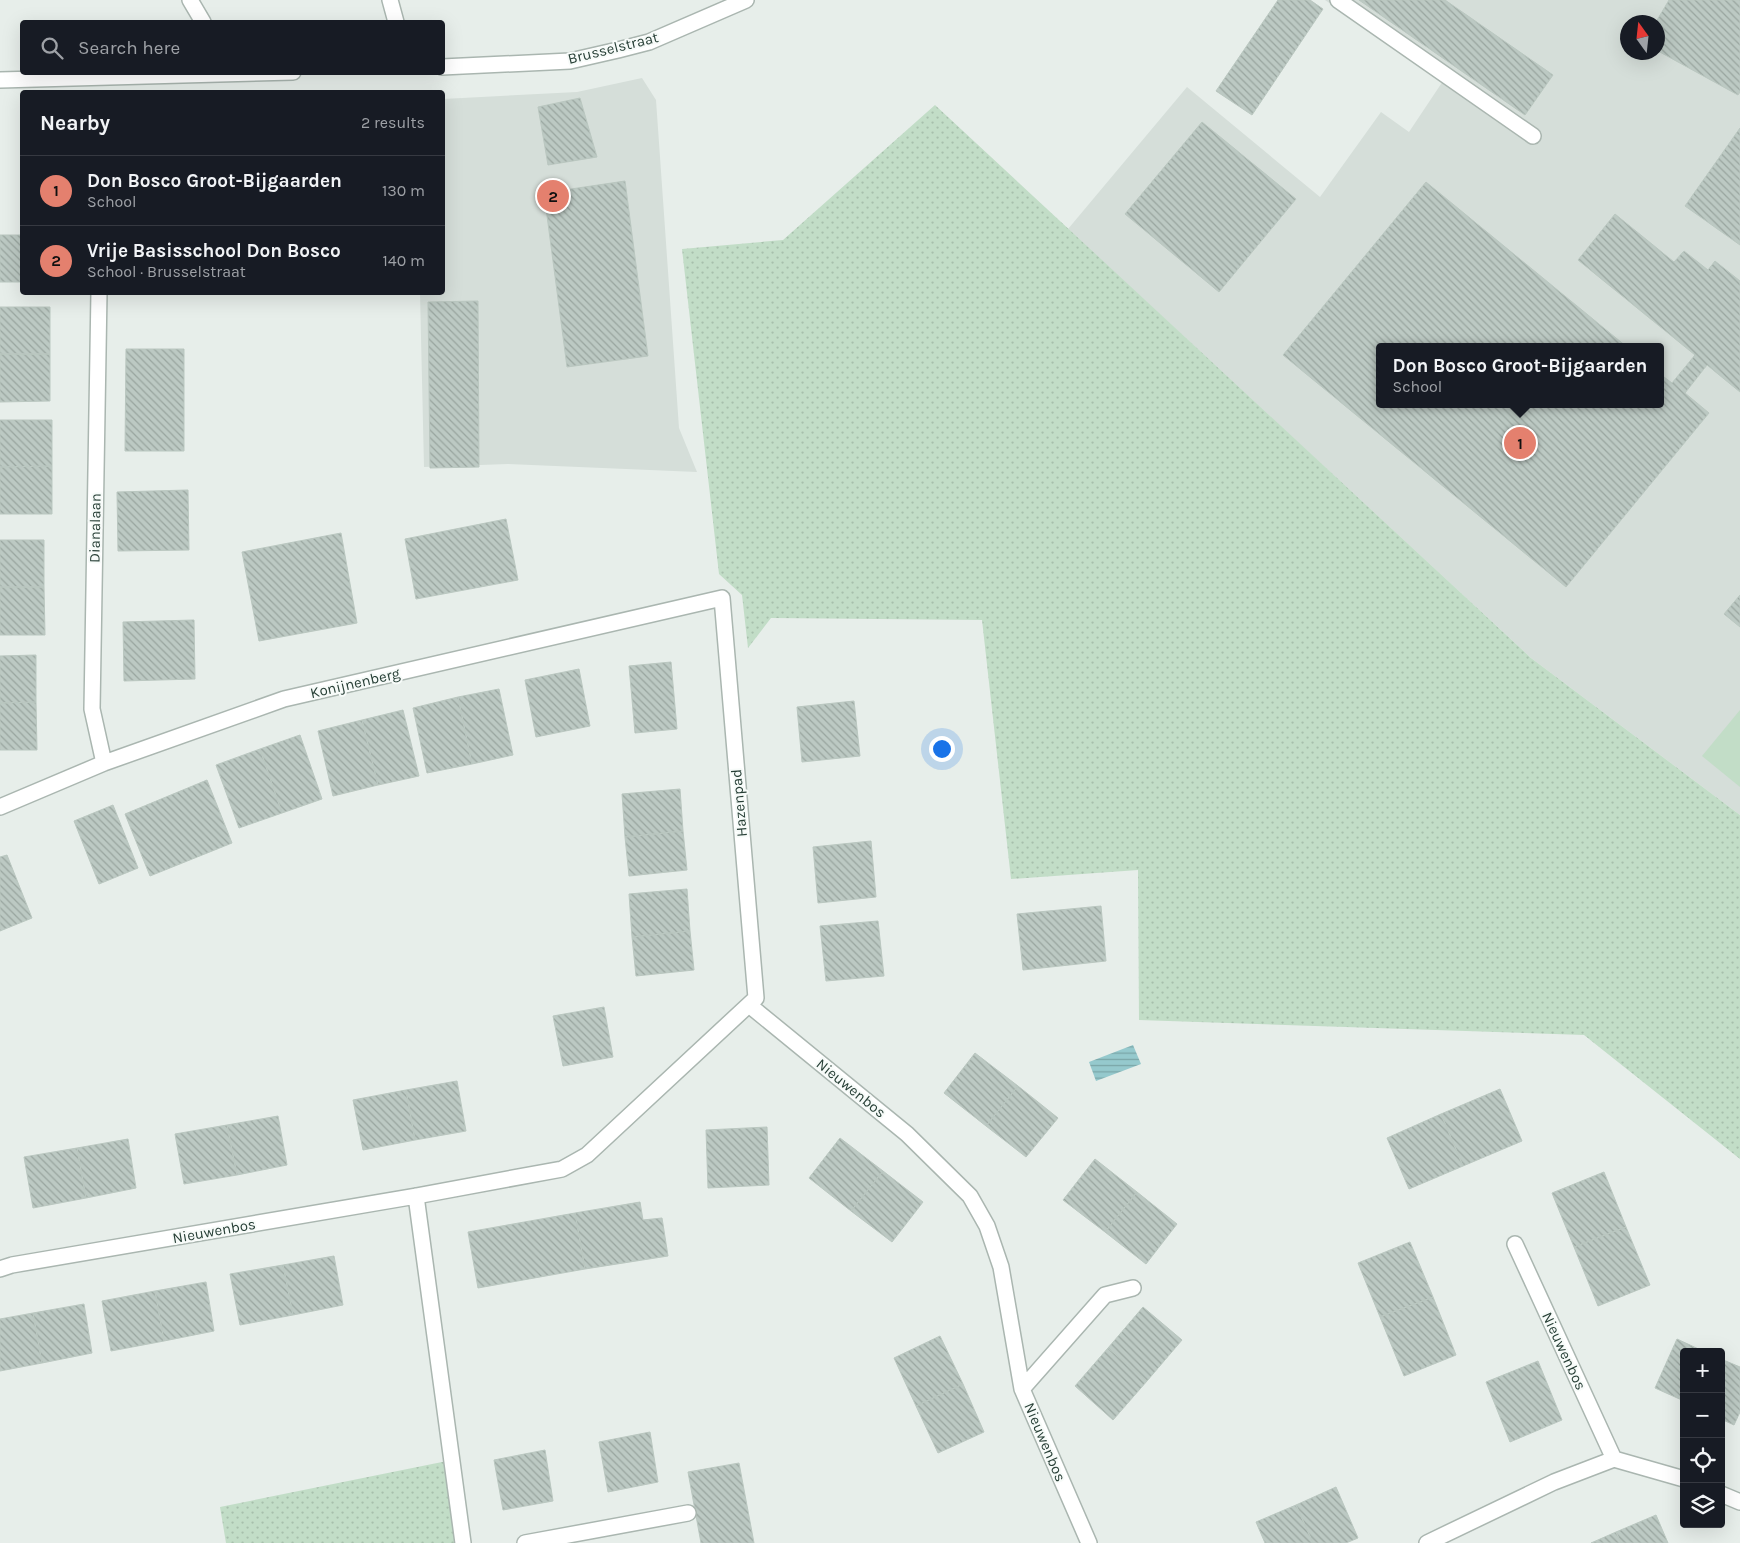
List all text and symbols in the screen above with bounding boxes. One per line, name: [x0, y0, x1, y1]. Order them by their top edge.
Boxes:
north arrow: [1620, 15, 1665, 60]
search box: [20, 20, 445, 75]
street label: Brusselstraat: [566, 28, 660, 68]
icon: search: [38, 34, 66, 62]
text: Search here: [78, 37, 180, 59]
text: Nearby: [40, 111, 110, 135]
text: 2 results: [361, 113, 425, 132]
text: Don Bosco Groot-Bijgaarden: [87, 170, 342, 192]
pin: 2: [537, 177, 569, 215]
text: 1: [53, 181, 59, 200]
text: 130 m: [382, 181, 425, 200]
text: School: [87, 192, 137, 211]
text: Vrije Basisschool Don Bosco: [87, 240, 341, 262]
text: 2: [51, 251, 61, 270]
text: 140 m: [383, 251, 425, 270]
text: School · Brusselstraat: [87, 262, 246, 281]
popup: [1376, 343, 1664, 408]
text: Don Bosco Groot-Bijgaarden: [1393, 355, 1647, 377]
text: School: [1393, 377, 1442, 396]
pin: 1: [1504, 424, 1536, 462]
street label: Dianalaan: [85, 493, 105, 563]
street label: Konijnenberg: [308, 664, 402, 702]
your location: [929, 736, 955, 762]
street label: Hazenpad: [727, 768, 751, 838]
street label: Nieuwenbos: [813, 1055, 889, 1121]
street label: Nieuwenbos: [171, 1215, 257, 1247]
street label: Nieuwenbos: [1538, 1309, 1590, 1393]
map controls: [1680, 1348, 1725, 1528]
button: +: [1680, 1348, 1725, 1393]
button: −: [1680, 1393, 1725, 1438]
street label: Nieuwenbos: [1020, 1400, 1070, 1484]
button: locate: [1680, 1438, 1725, 1483]
button: layers: [1680, 1483, 1725, 1528]

